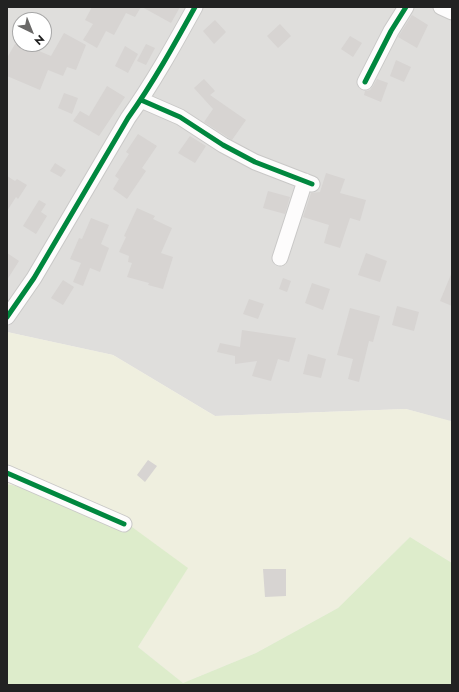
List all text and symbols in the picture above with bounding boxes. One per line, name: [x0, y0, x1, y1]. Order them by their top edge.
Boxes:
north arrow: [12, 12, 52, 52]
text: N: [31, 31, 48, 49]

